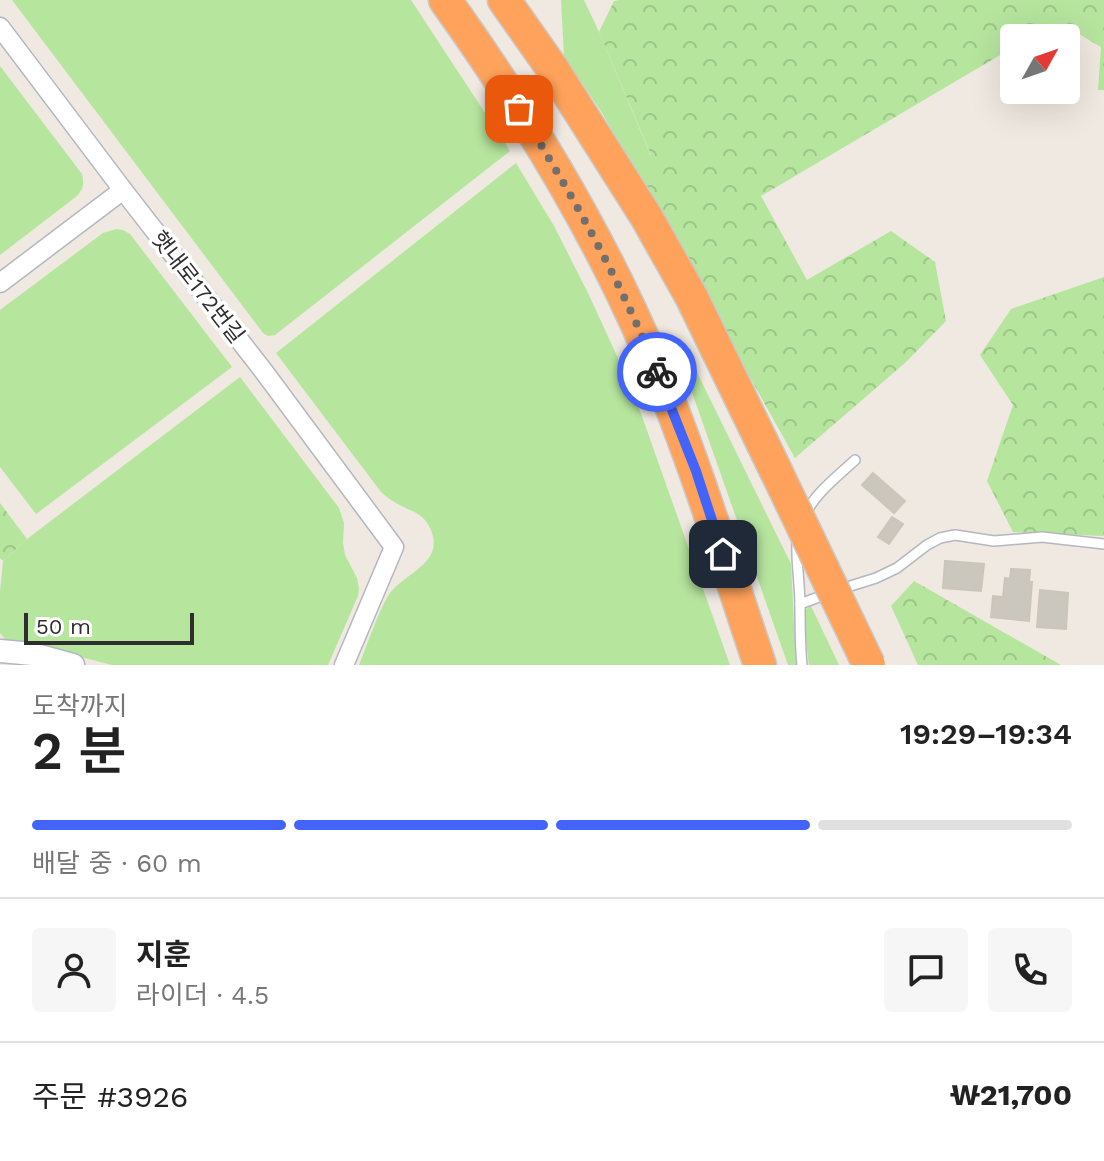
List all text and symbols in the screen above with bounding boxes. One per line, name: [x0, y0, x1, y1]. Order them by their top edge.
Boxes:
north arrow: [1000, 24, 1080, 104]
map controls: [1000, 24, 1080, 104]
pin: [485, 75, 553, 143]
icon: bag: [497, 87, 541, 131]
street label: 햇내로172번길: [147, 226, 249, 348]
courier: [617, 332, 697, 412]
icon: bike: [635, 350, 679, 394]
pin: [689, 520, 757, 588]
icon: home: [701, 532, 745, 576]
scale bar: [24, 609, 194, 645]
text: 50 m: [36, 614, 91, 639]
text: 도착까지: [32, 691, 128, 721]
text: 19:29–19:34: [900, 716, 1072, 751]
text: 2 분: [32, 721, 126, 782]
text: 배달 중 · 60 m: [32, 848, 202, 878]
button: person: [32, 928, 116, 1012]
button: chat: [884, 928, 968, 1012]
button: phone: [988, 928, 1072, 1012]
text: 지훈: [136, 937, 191, 972]
text: 라이더 · 4.5: [136, 980, 269, 1010]
text: ₩21,700: [950, 1077, 1072, 1112]
text: 주문 #3926: [32, 1079, 188, 1114]

